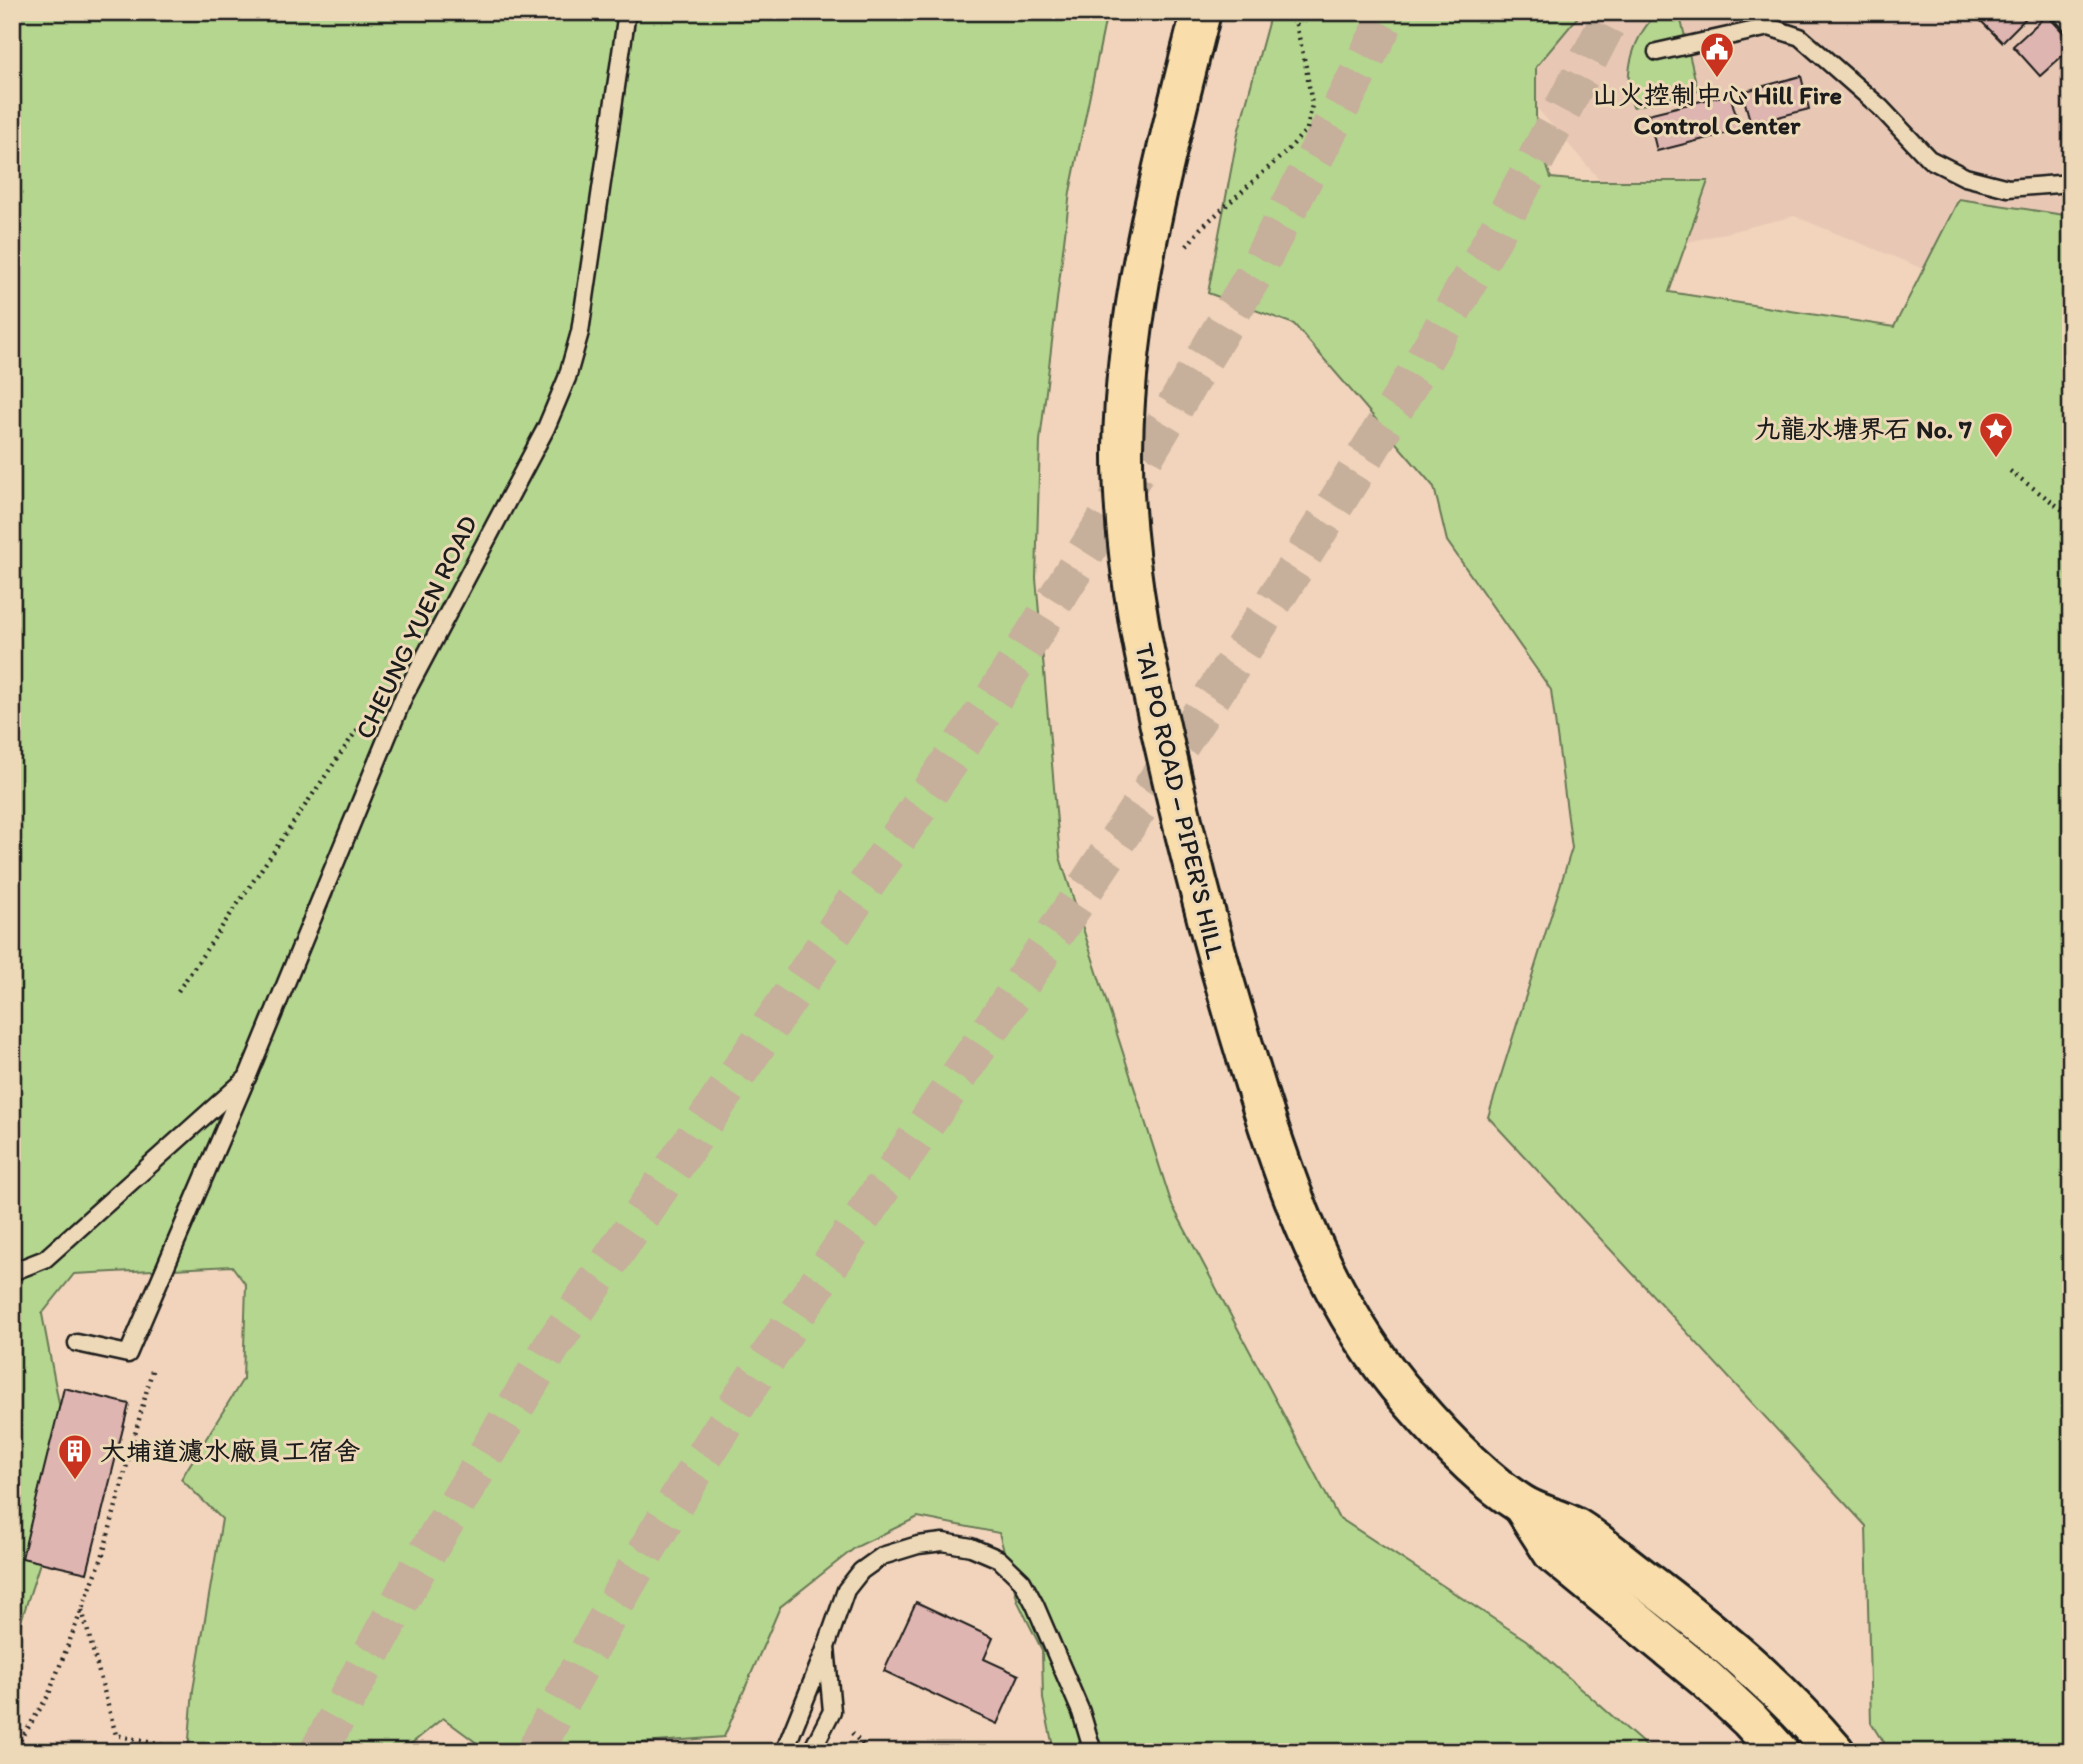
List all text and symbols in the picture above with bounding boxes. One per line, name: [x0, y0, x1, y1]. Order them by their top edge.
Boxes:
public building icon: 山火控制中心 Hill Fire Control Center: [1698, 30, 1736, 79]
place label: 山火控制中心 Hill Fire Control Center: [1592, 79, 1842, 141]
place icon: 九龍水塘界石 No. 7: [1977, 410, 2015, 459]
place label: 九龍水塘界石 No. 7: [1754, 413, 1972, 445]
street label: CHEUNG YUEN ROAD: [348, 510, 484, 744]
street label: TAI PO ROAD – PIPER'S HILL: [1128, 640, 1232, 962]
building icon: 大埔道濾水廠員工宿舍: [56, 1432, 94, 1481]
place label: 大埔道濾水廠員工宿舍: [100, 1435, 360, 1467]

